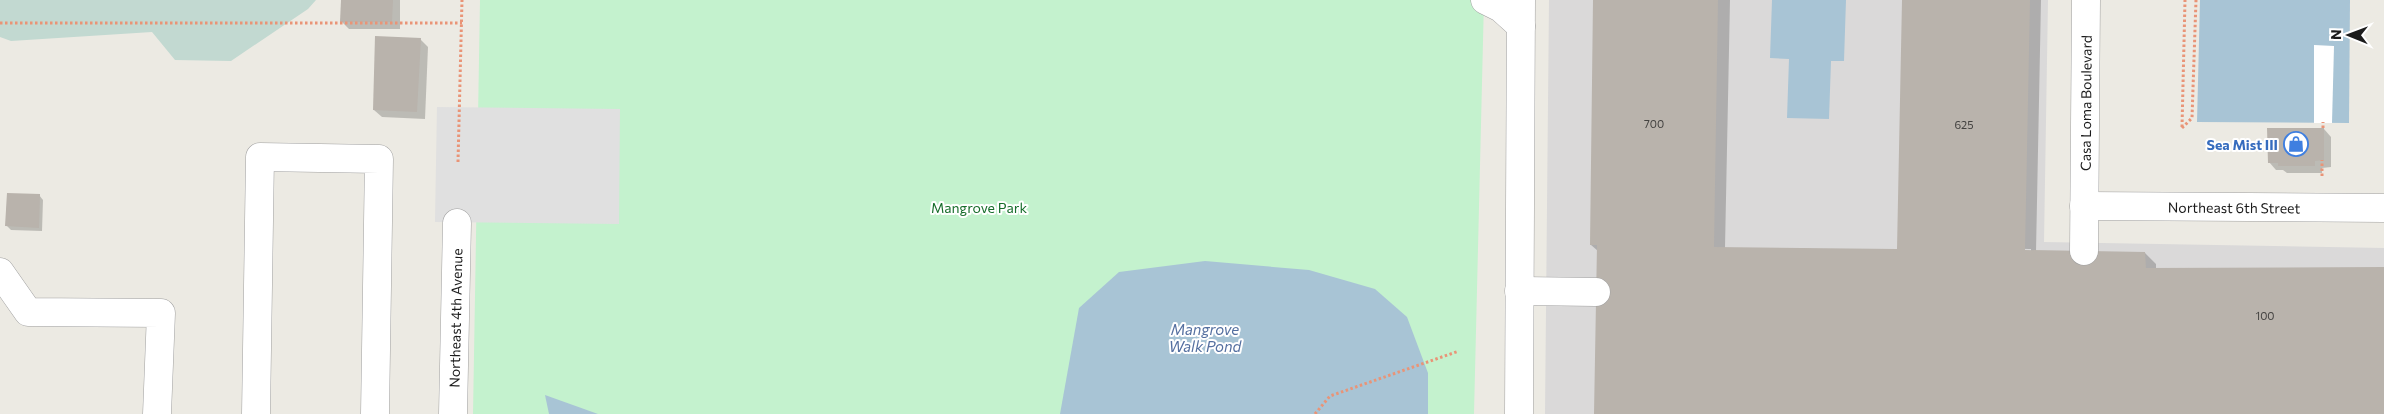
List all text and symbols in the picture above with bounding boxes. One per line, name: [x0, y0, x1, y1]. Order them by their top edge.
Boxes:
north arrow: [2324, 10, 2374, 60]
text: N: [2327, 29, 2344, 40]
street label: Casa Loma Boulevard: [2076, 35, 2094, 171]
house number: 700: [1644, 117, 1664, 130]
house number: 625: [1954, 118, 1974, 131]
shop icon: Sea Mist III: [2283, 131, 2309, 157]
place label: Sea Mist III: [2207, 136, 2278, 153]
street label: Northeast 6th Street: [2168, 198, 2301, 216]
park label: Mangrove Park: [931, 199, 1027, 216]
street label: Northeast 4th Avenue: [445, 248, 465, 388]
house number: 100: [2255, 309, 2275, 322]
water label: Mangrove Walk Pond: [1169, 320, 1243, 355]

